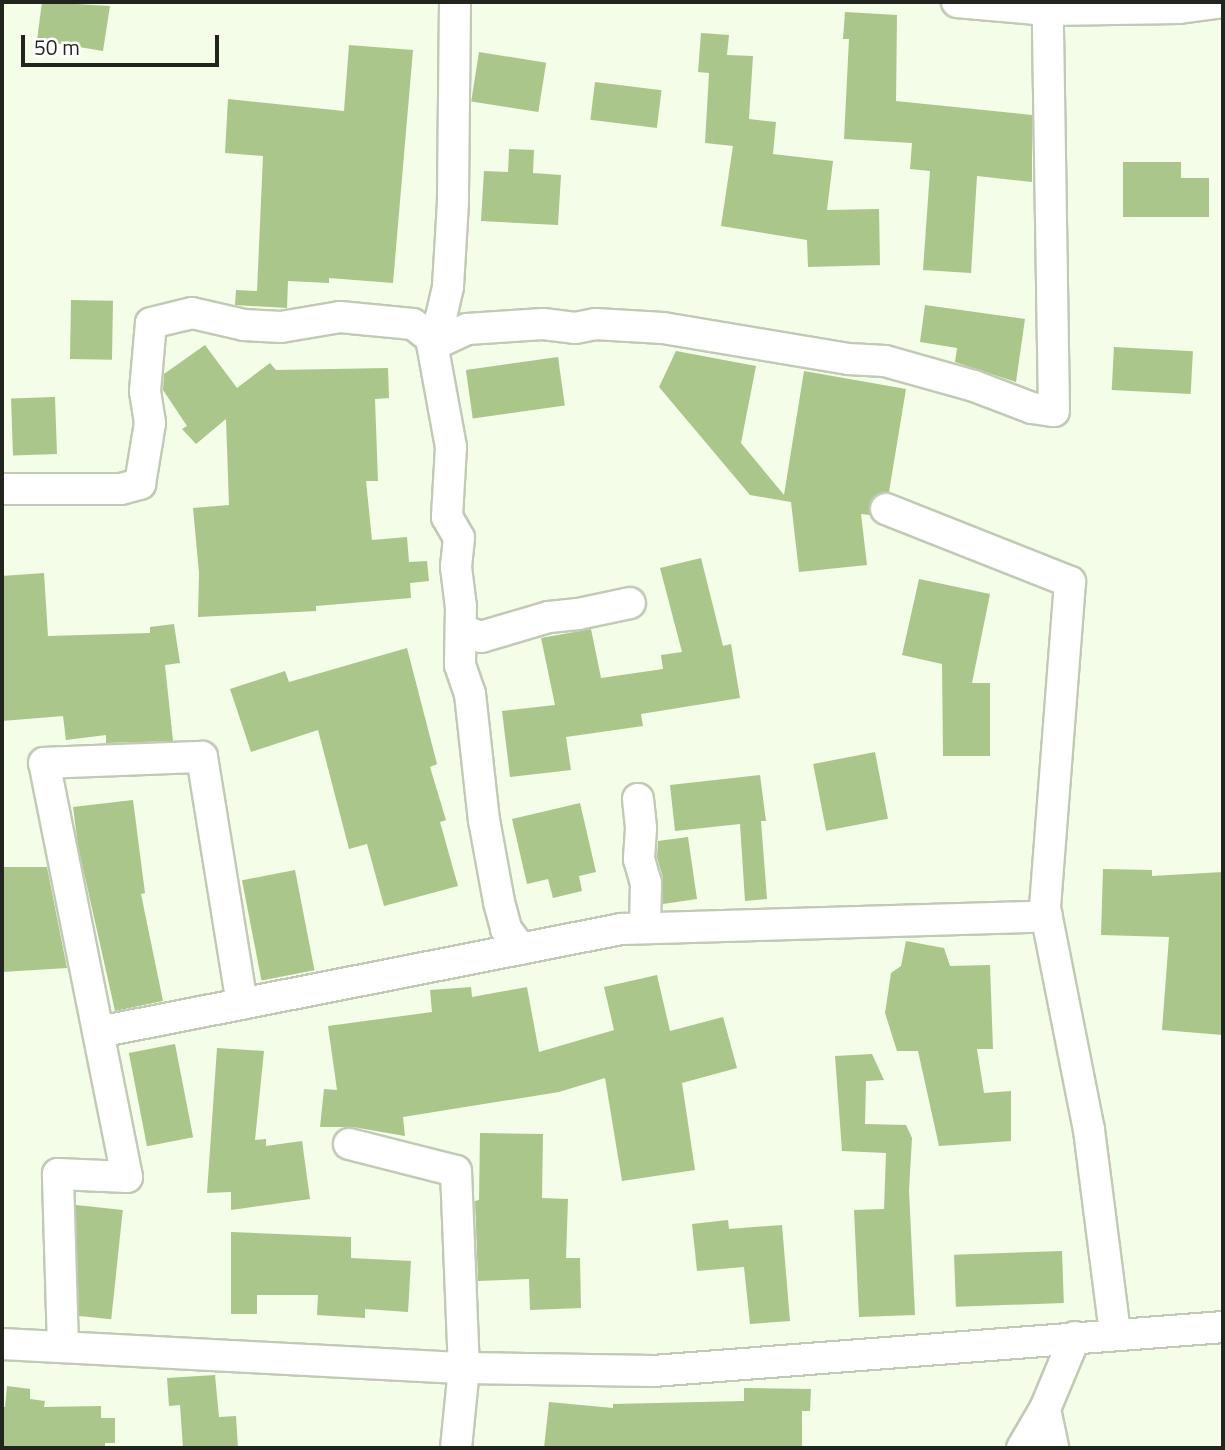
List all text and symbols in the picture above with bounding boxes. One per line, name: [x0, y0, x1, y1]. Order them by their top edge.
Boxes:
scale bar: [24, 21, 222, 65]
text: 50 m: [34, 31, 80, 63]

